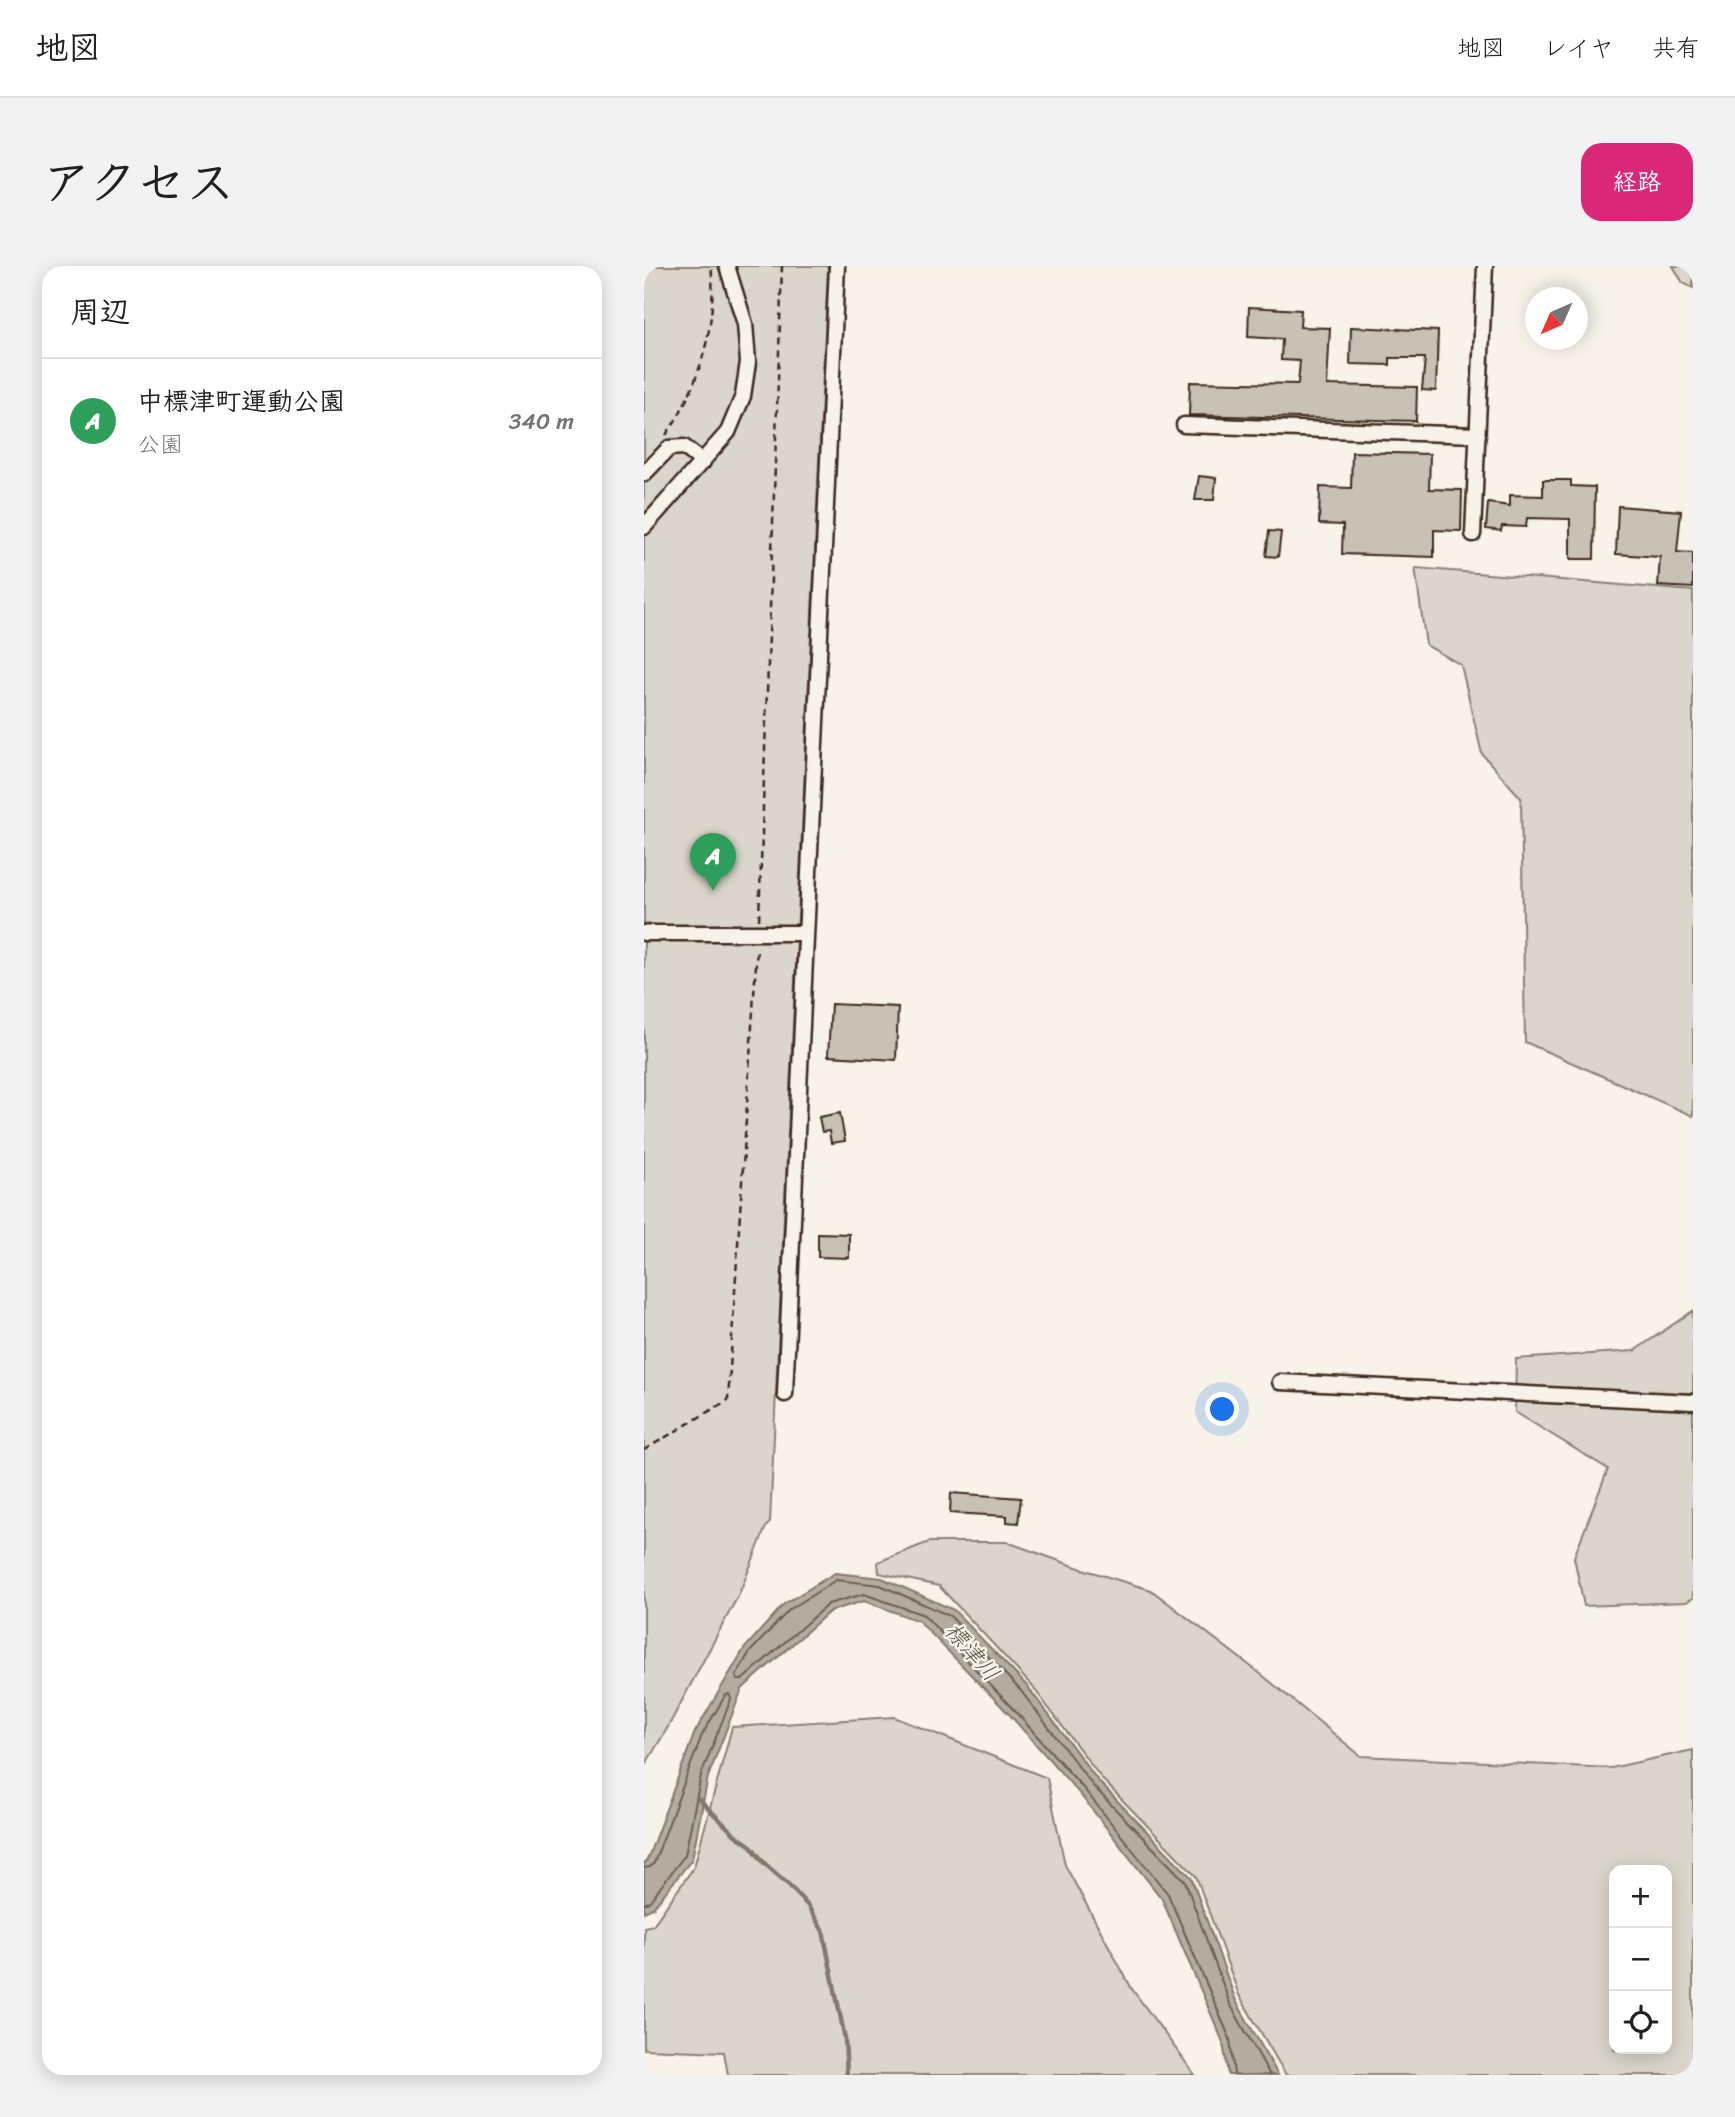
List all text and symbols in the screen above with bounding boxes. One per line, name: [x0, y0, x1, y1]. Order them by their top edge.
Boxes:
text: 地図: [35, 19, 101, 77]
text: 地図: [1457, 27, 1505, 69]
text: レイヤ: [1543, 27, 1614, 69]
text: 共有: [1652, 27, 1700, 69]
text: アクセス: [42, 139, 235, 226]
button: 経路: [1581, 143, 1693, 221]
text: 周辺: [70, 285, 130, 339]
north arrow: [1525, 287, 1588, 350]
text: 中標津町運動公園: [137, 378, 345, 424]
text: A: [85, 401, 101, 442]
text: 340 m: [509, 401, 574, 442]
text: 公園: [137, 424, 183, 465]
pin: A: [690, 833, 736, 891]
your location: [1205, 1392, 1239, 1426]
water label: 標津川: [934, 1613, 1010, 1691]
map controls: [1609, 1865, 1672, 2054]
button: +: [1609, 1865, 1672, 1928]
button: −: [1609, 1928, 1672, 1991]
button: locate: [1609, 1991, 1672, 2054]

